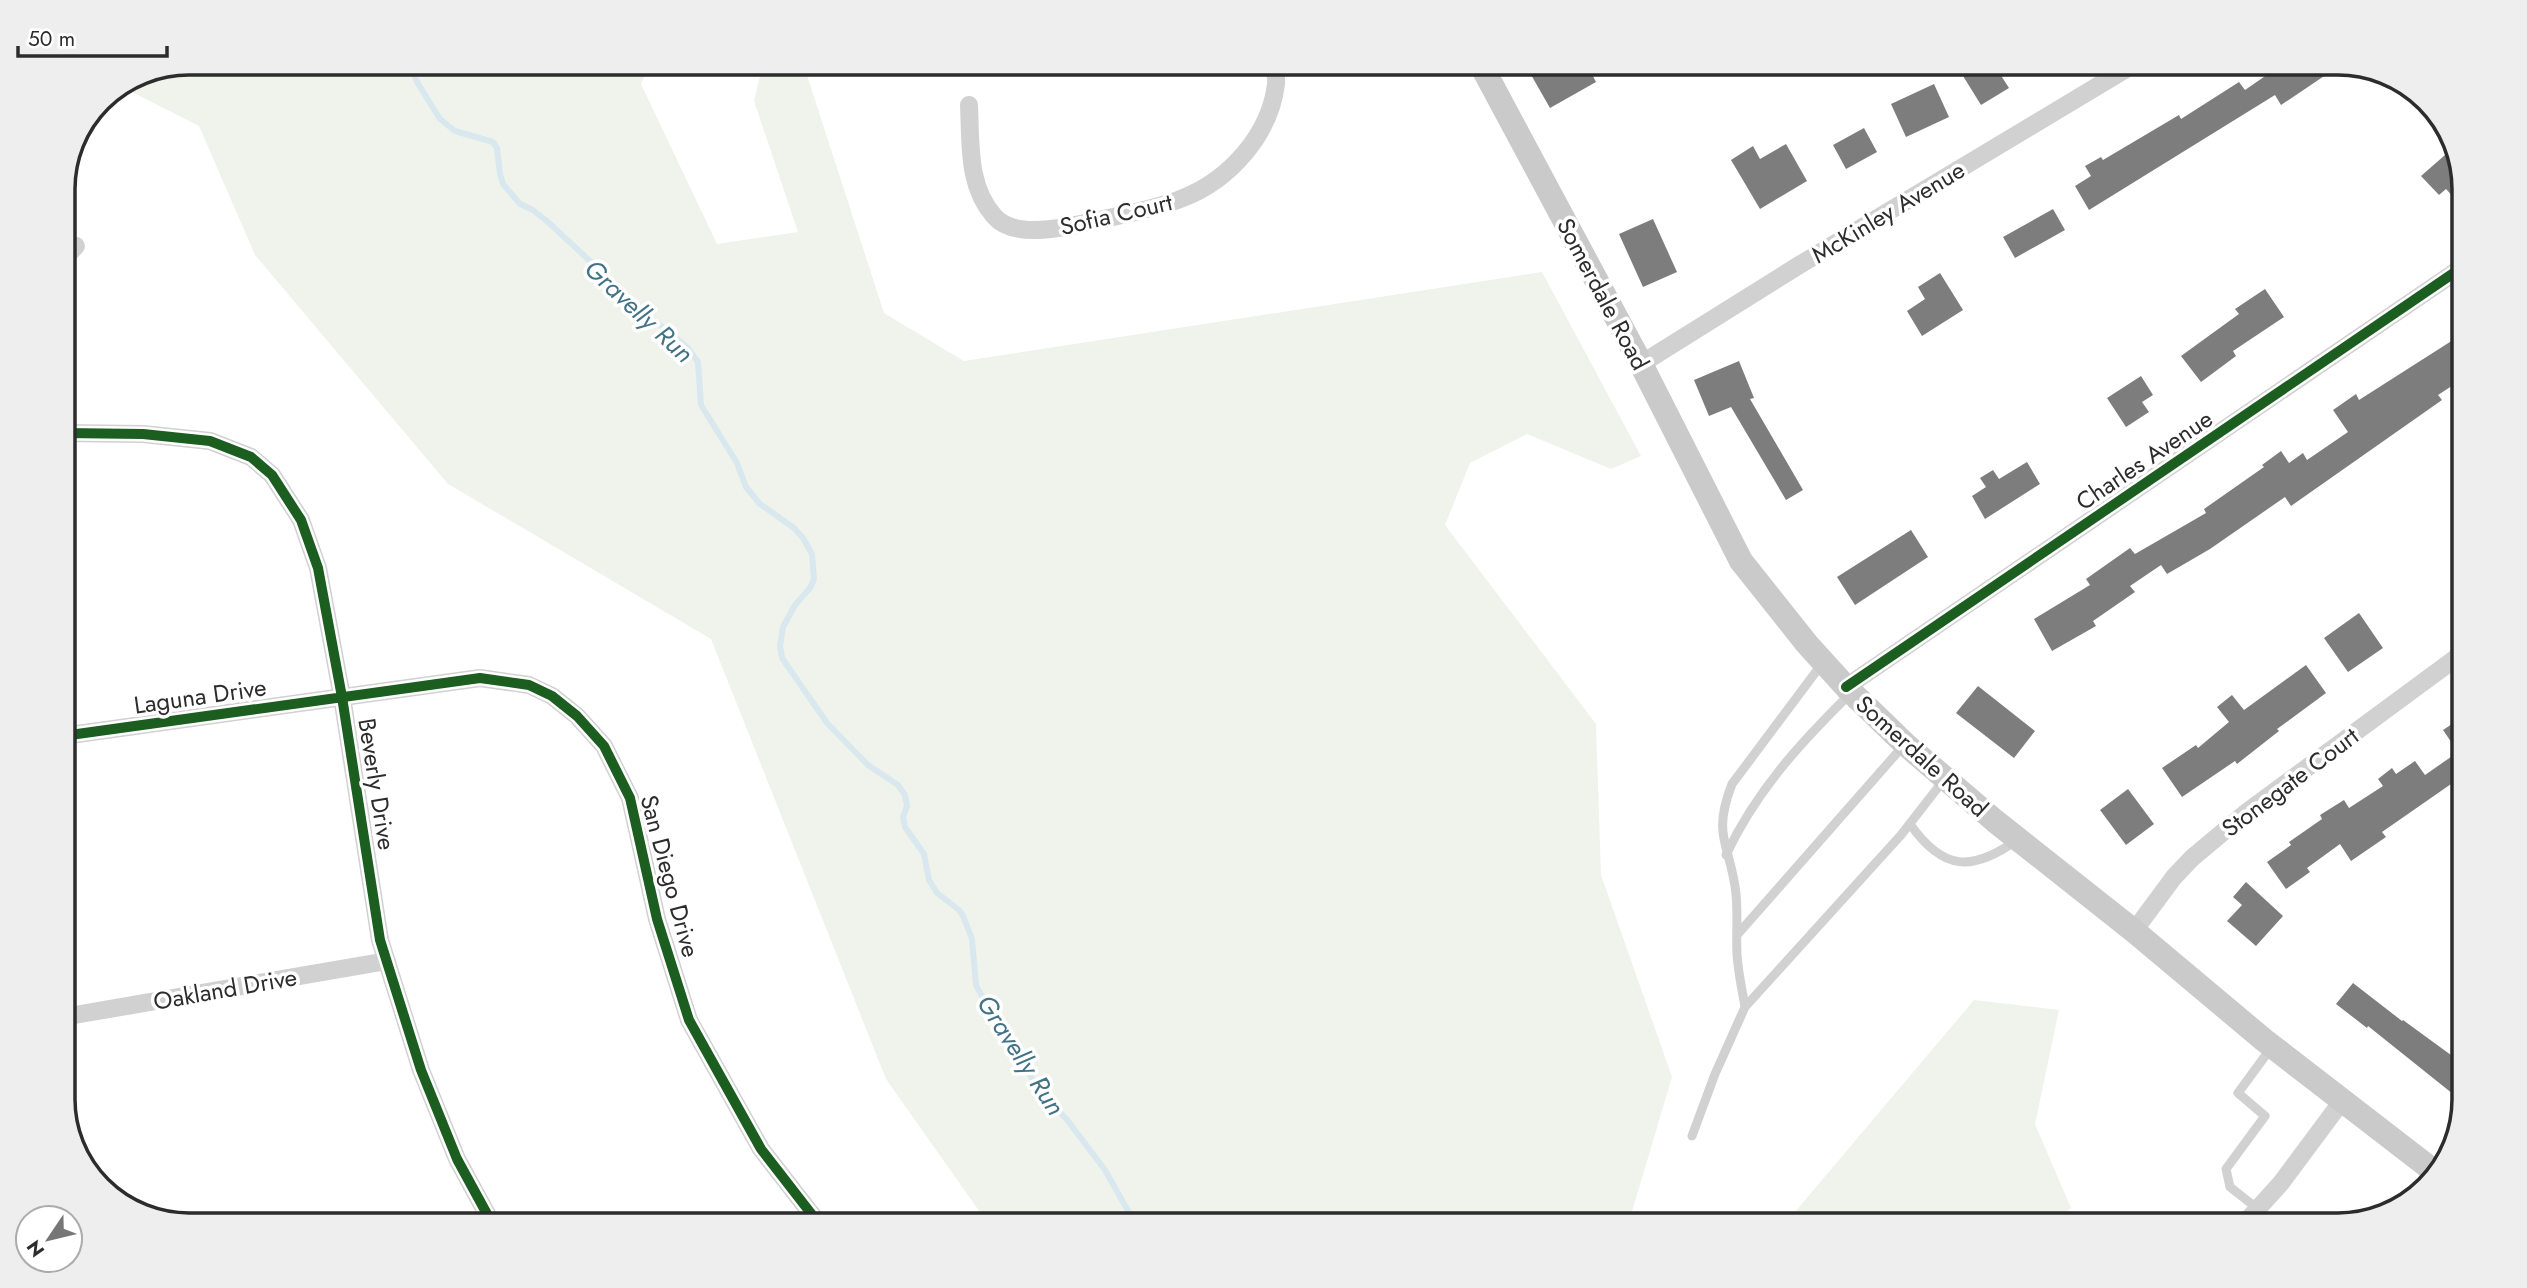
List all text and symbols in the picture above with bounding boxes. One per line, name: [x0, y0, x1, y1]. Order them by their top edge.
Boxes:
scale bar: [18, 14, 166, 58]
text: 50 m: [28, 24, 75, 54]
street label: McKinley Avenue: [1805, 152, 1971, 272]
street label: Sofia Court: [1056, 184, 1176, 244]
street label: Somerdale Road: [1548, 212, 1658, 376]
water label: Gravelly Run: [576, 250, 702, 372]
street label: Charles Avenue: [2069, 401, 2219, 519]
street label: Laguna Drive: [132, 669, 268, 723]
street label: Somerdale Road: [1848, 687, 1996, 825]
street label: Beverly Drive: [349, 716, 405, 852]
street label: Stonegate Court: [2214, 719, 2366, 845]
street label: San Diego Drive: [632, 791, 708, 961]
street label: Oakland Drive: [151, 959, 299, 1019]
water label: Gravelly Run: [968, 987, 1074, 1123]
north arrow: [14, 1204, 84, 1274]
text: N: [20, 1235, 51, 1262]

